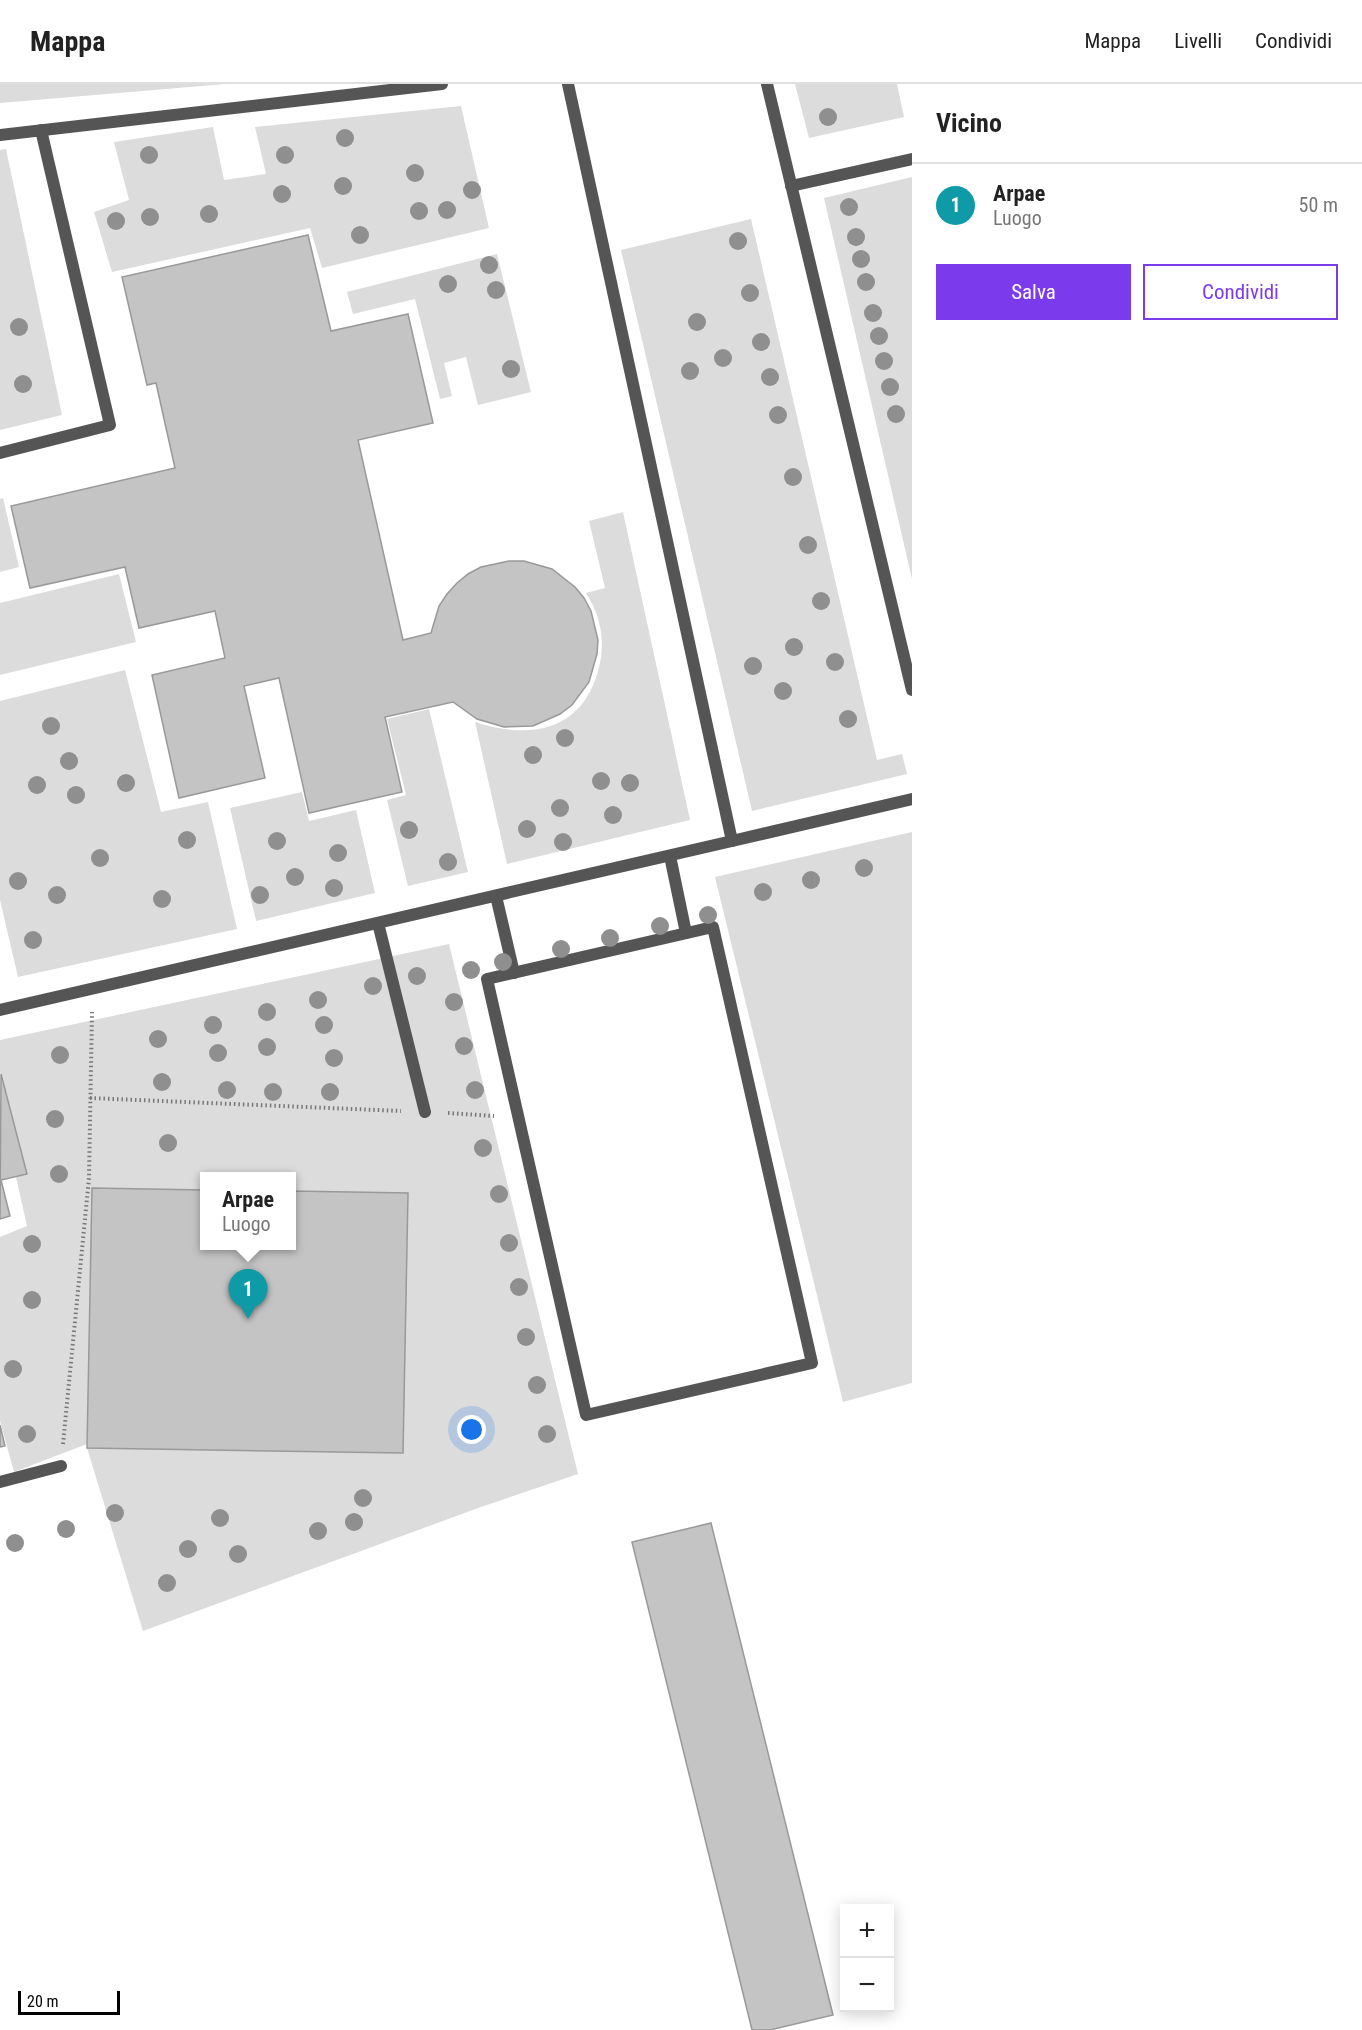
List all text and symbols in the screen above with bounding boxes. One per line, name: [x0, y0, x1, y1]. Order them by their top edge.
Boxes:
text: Mappa: [30, 25, 105, 58]
text: Mappa: [1084, 29, 1141, 53]
text: Livelli: [1174, 29, 1222, 53]
text: Condividi: [1255, 29, 1332, 53]
text: Vicino: [936, 108, 1002, 138]
text: Arpae: [993, 181, 1045, 206]
text: 1: [950, 193, 961, 217]
text: 50 m: [1299, 193, 1338, 217]
text: Luogo: [993, 206, 1042, 230]
button: Salva: [936, 264, 1131, 320]
button: Condividi: [1143, 264, 1338, 320]
popup: [200, 1172, 296, 1250]
text: Arpae: [222, 1187, 274, 1212]
text: Luogo: [222, 1212, 271, 1236]
pin: 1: [228, 1270, 268, 1319]
your location: [457, 1415, 486, 1444]
map controls: [840, 1904, 894, 2012]
button: +: [840, 1904, 894, 1958]
button: −: [840, 1958, 894, 2012]
scale bar: [18, 1988, 120, 2016]
text: 20 m: [27, 1992, 59, 2011]

